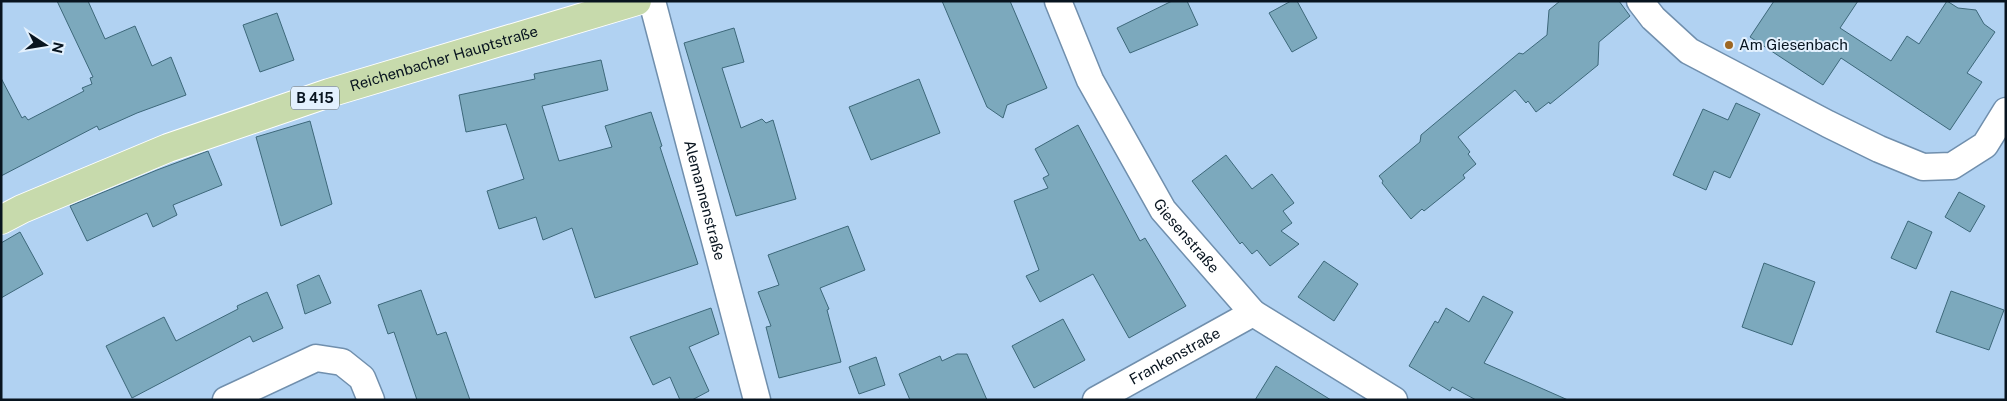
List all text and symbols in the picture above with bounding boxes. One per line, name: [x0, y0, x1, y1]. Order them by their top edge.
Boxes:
north arrow: [20, 20, 70, 70]
street label: Reichenbacher Hauptstraße: [348, 22, 540, 94]
place label: Am Giesenbach: [1739, 36, 1848, 53]
marker: Am Giesenbach: [1723, 39, 1735, 51]
text: N: [49, 41, 67, 55]
road number: B 415: [291, 86, 339, 110]
street label: Alemannenstraße: [681, 138, 729, 262]
street label: Giesenstraße: [1150, 196, 1223, 276]
street label: Frankenstraße: [1126, 324, 1223, 388]

